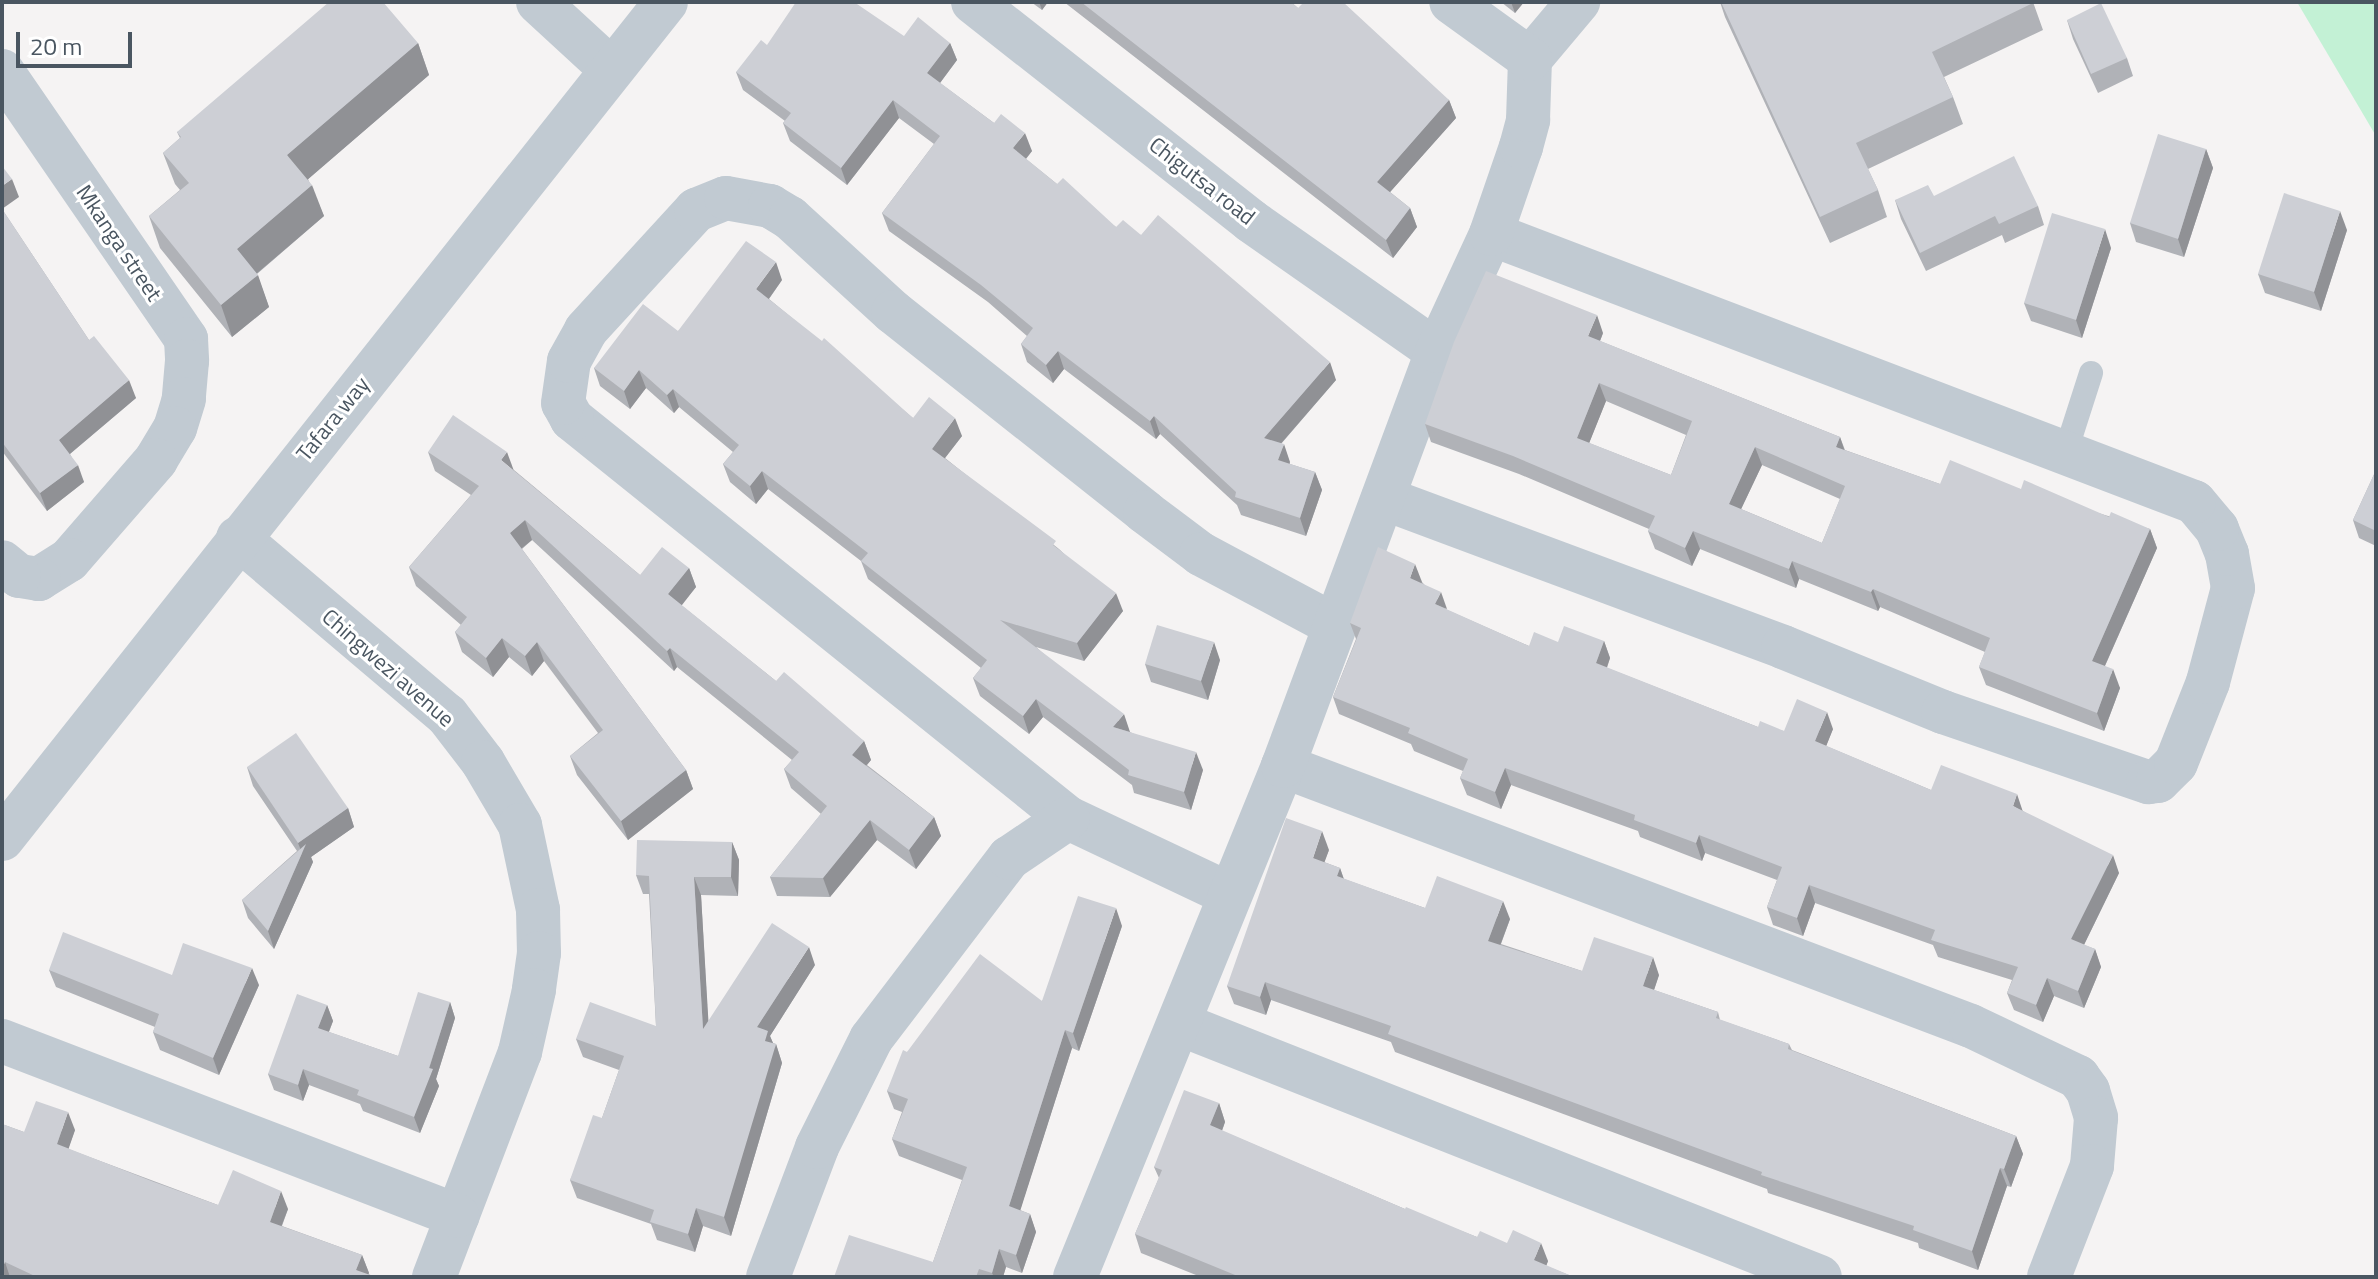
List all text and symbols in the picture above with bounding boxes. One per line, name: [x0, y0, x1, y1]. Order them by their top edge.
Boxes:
scale bar: [20, 16, 136, 66]
text: 20 m: [30, 28, 82, 64]
street label: Chigutsa road: [1144, 131, 1260, 231]
street label: Mkanga street: [71, 180, 167, 306]
street label: Tafara way: [291, 372, 375, 466]
street label: Chingwezi avenue: [317, 604, 459, 732]

